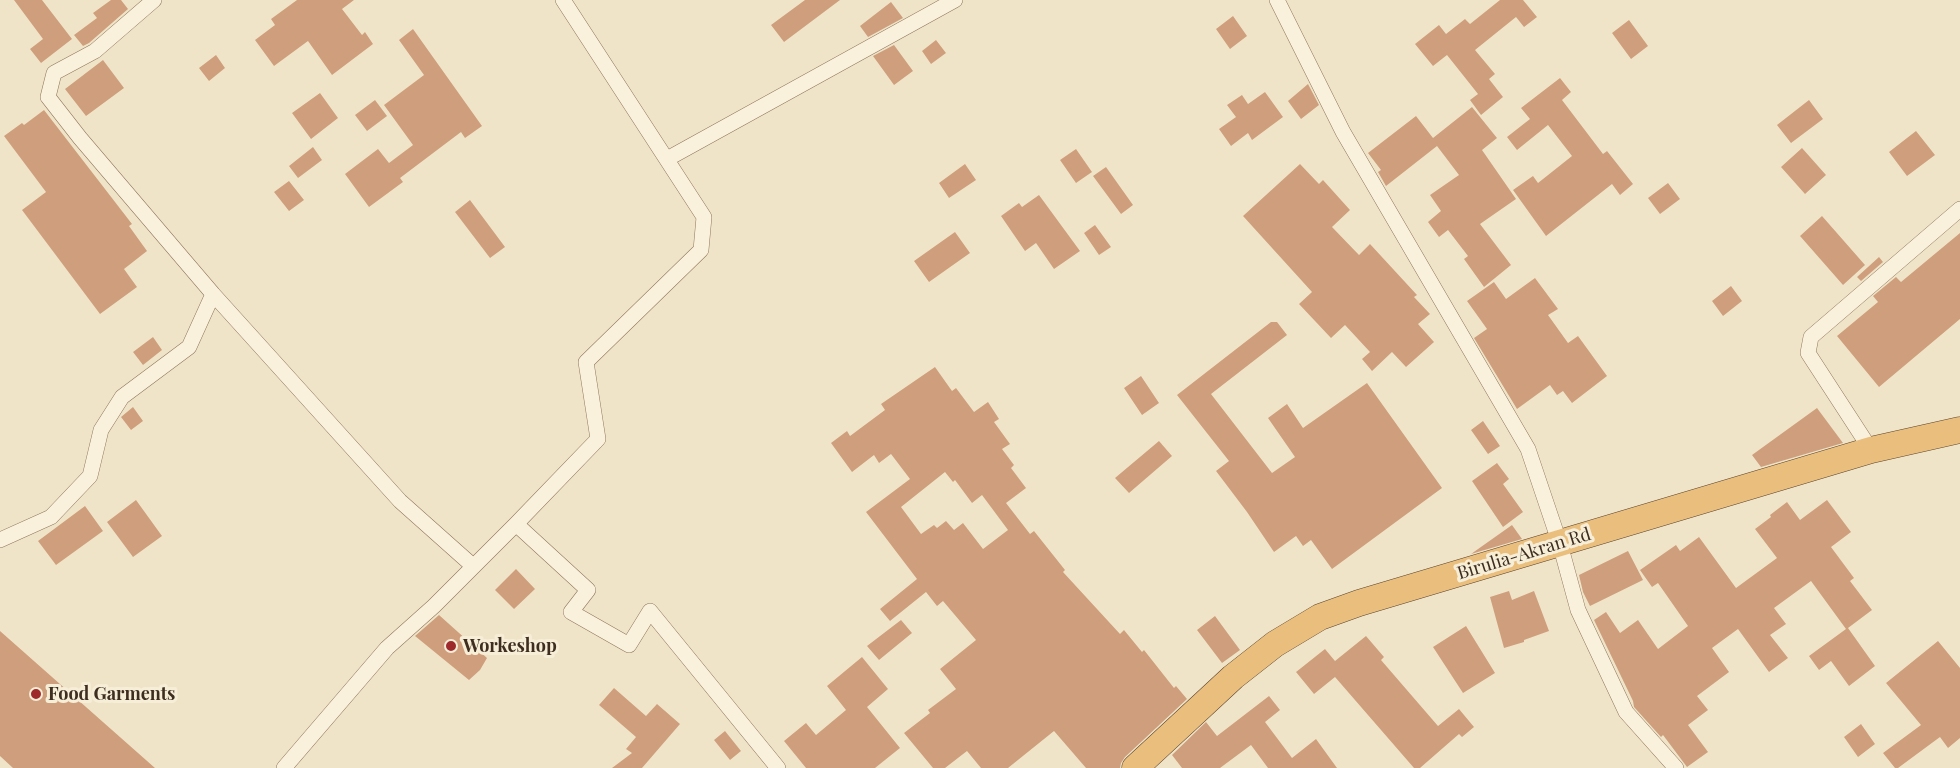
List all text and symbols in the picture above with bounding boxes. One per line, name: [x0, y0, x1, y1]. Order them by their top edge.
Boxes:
street label: Birulia-Akran Rd: [1455, 523, 1593, 585]
place label: Workeshop: [463, 635, 557, 657]
marker: Workeshop: [444, 639, 458, 653]
place label: Food Garments: [48, 683, 175, 705]
marker: Food Garments: [29, 687, 43, 701]

